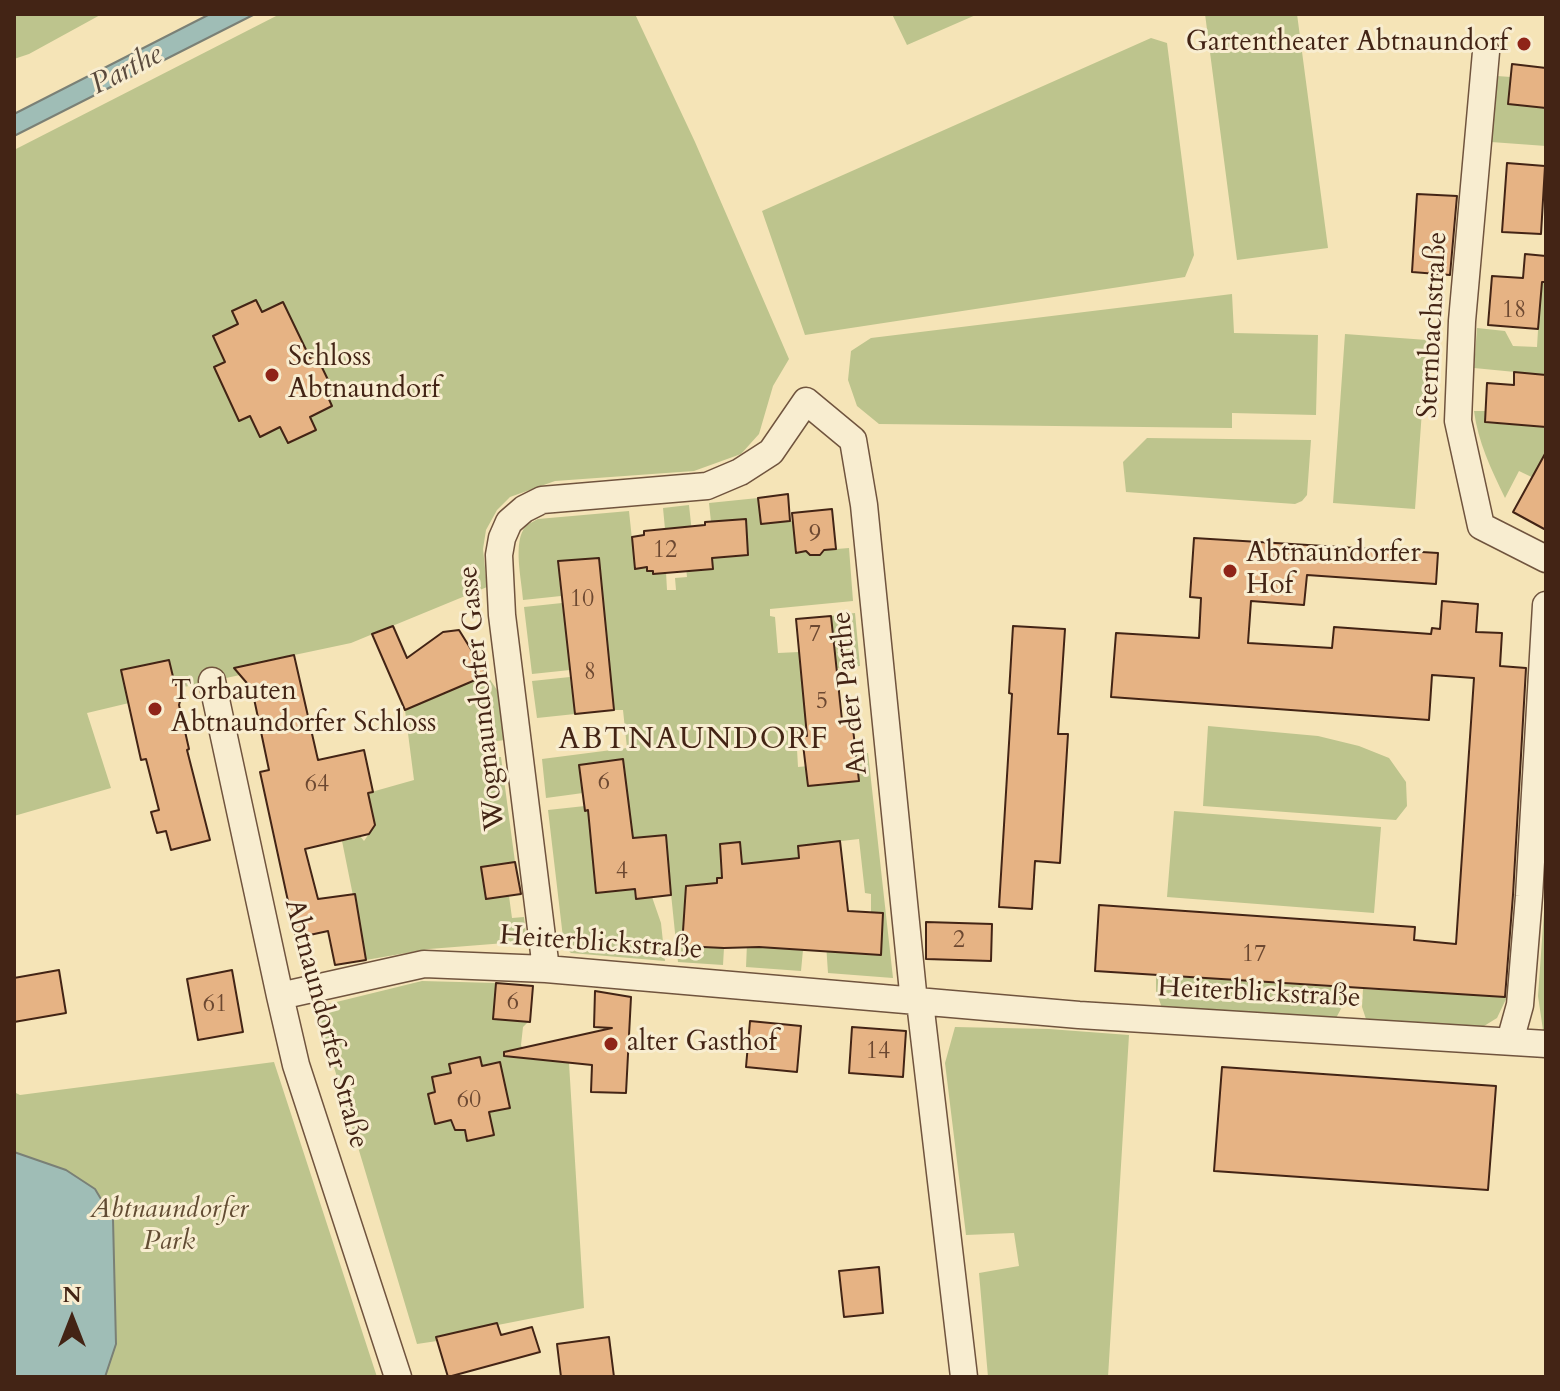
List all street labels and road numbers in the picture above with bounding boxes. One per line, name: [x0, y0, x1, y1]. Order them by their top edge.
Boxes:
street label: Sternbachstraße: [1412, 231, 1456, 419]
street label: Wognaundorfer Gasse: [452, 564, 514, 832]
street label: An der Parthe: [826, 609, 876, 777]
street label: Abtnaundorfer Straße: [276, 896, 374, 1152]
street label: Heiterblickstraße: [498, 920, 704, 968]
street label: Heiterblickstraße: [1157, 972, 1361, 1016]

